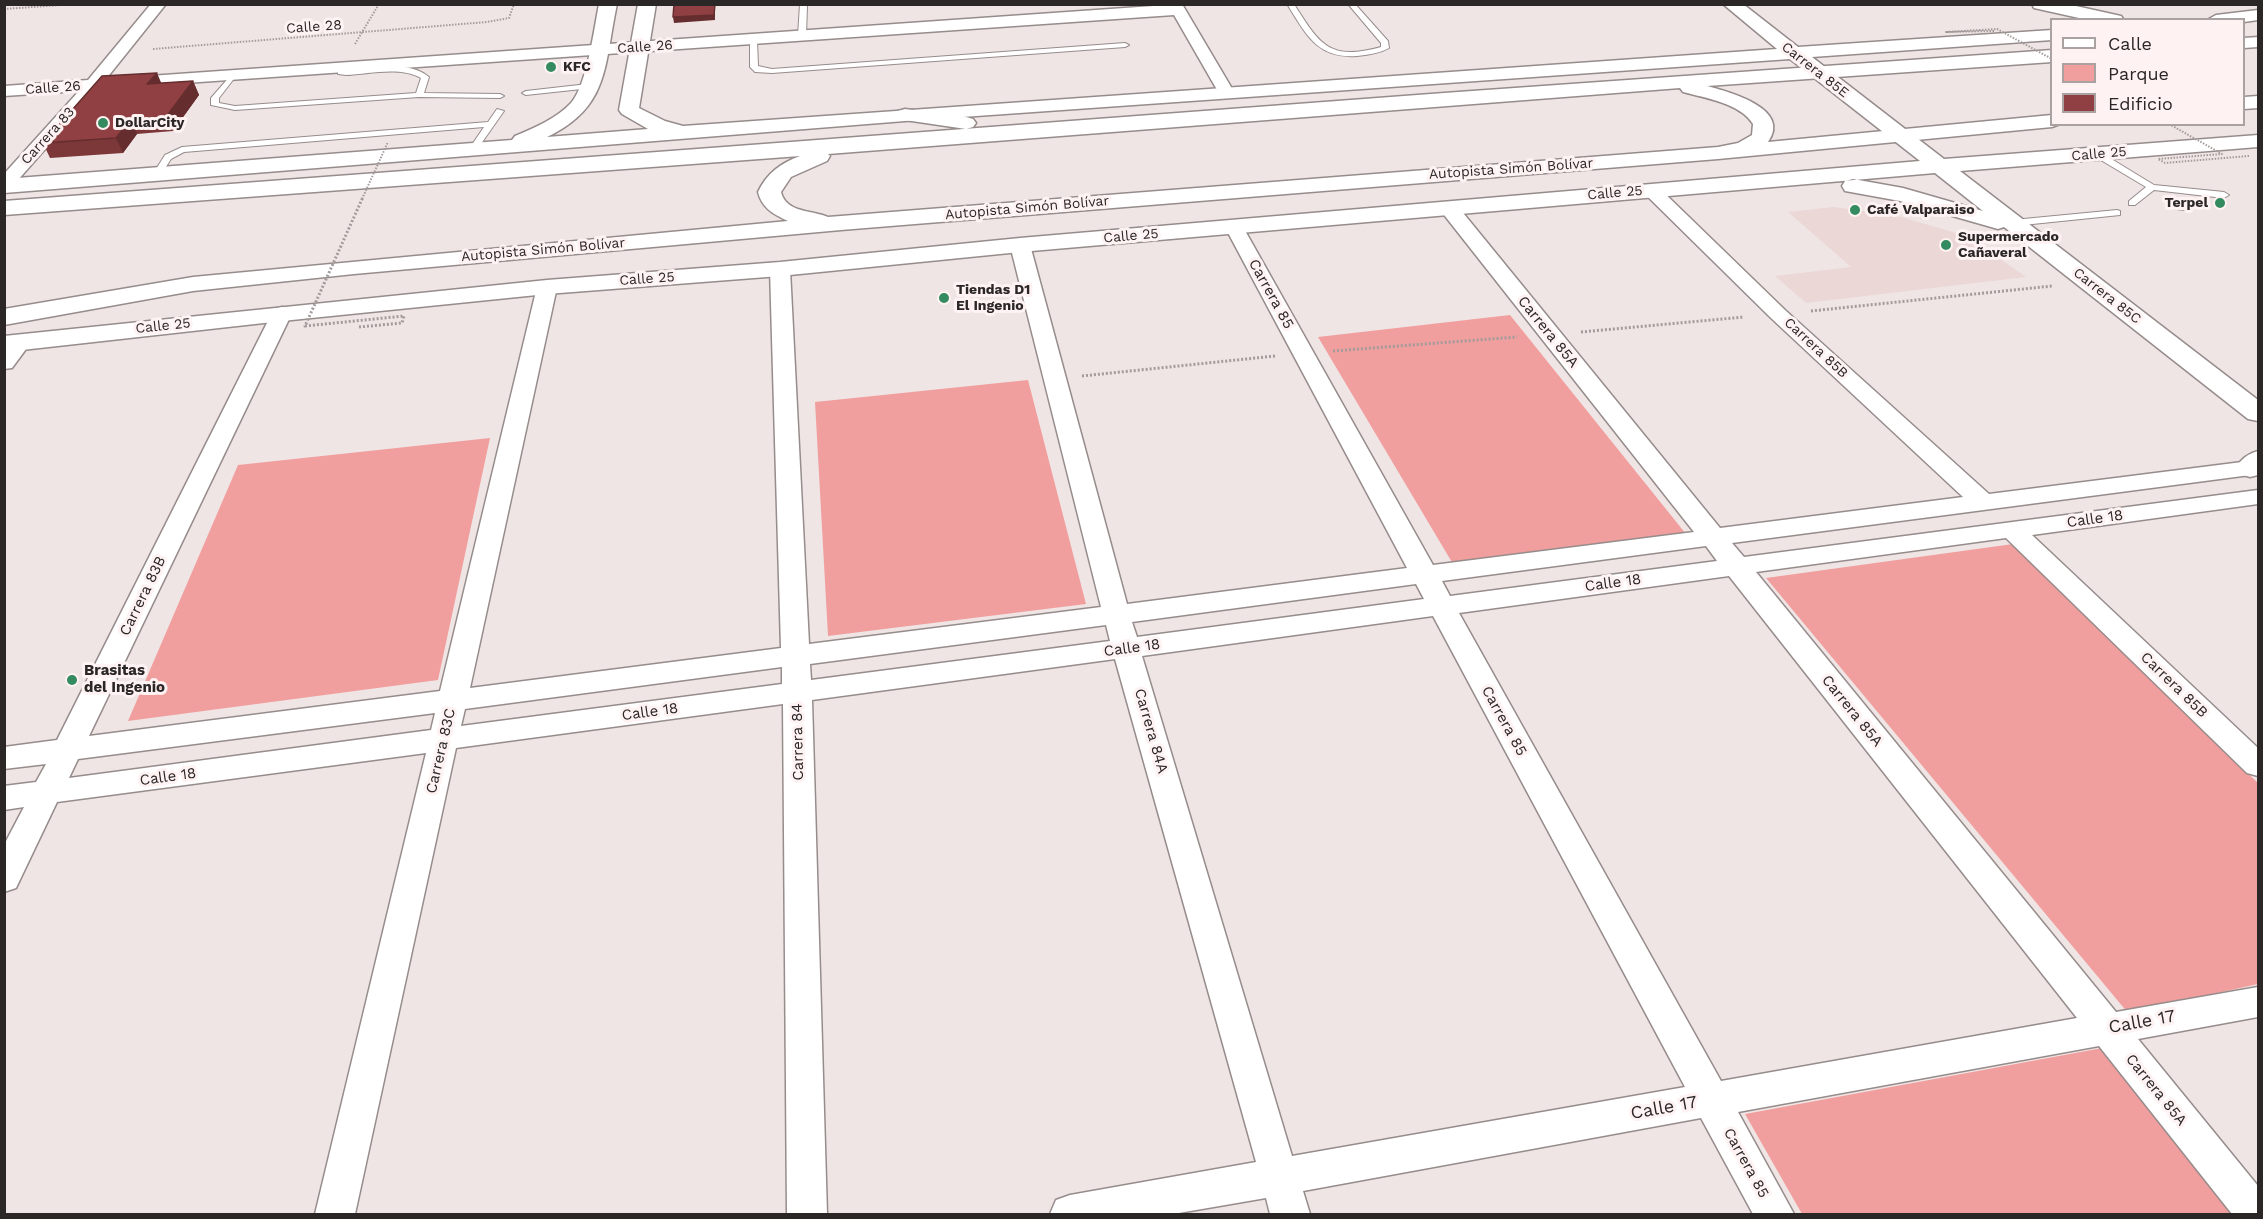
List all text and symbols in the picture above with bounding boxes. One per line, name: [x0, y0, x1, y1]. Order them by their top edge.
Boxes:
street label: Calle 28: [286, 17, 342, 37]
legend: [2050, 18, 2245, 126]
text: Calle: [2108, 33, 2152, 54]
street label: Calle 26: [617, 37, 673, 57]
street label: Carrera 85E: [1778, 39, 1852, 101]
place label: KFC: [563, 59, 591, 75]
marker: KFC: [544, 60, 558, 74]
text: Parque: [2108, 63, 2169, 84]
street label: Calle 26: [25, 78, 81, 98]
text: Edificio: [2108, 93, 2173, 114]
street label: Carrera 83: [18, 104, 78, 168]
place label: DollarCity: [115, 115, 184, 131]
marker: DollarCity: [96, 116, 110, 130]
street label: Calle 25: [2071, 143, 2127, 165]
street label: Autopista Simón Bolívar: [1428, 155, 1594, 183]
street label: Calle 25: [1587, 182, 1643, 204]
street label: Autopista Simón Bolívar: [944, 192, 1110, 224]
place label: Terpel: [2165, 195, 2208, 211]
marker: Terpel: [2213, 196, 2227, 210]
place label: Café Valparaiso: [1867, 202, 1975, 218]
marker: Café Valparaiso: [1848, 203, 1862, 217]
street label: Calle 25: [1103, 225, 1159, 247]
place label: Supermercado Cañaveral: [1958, 229, 2059, 262]
street label: Autopista Simón Bolívar: [460, 234, 626, 266]
marker: Supermercado Cañaveral: [1939, 238, 1953, 252]
street label: Carrera 85: [1244, 256, 1298, 332]
street label: Carrera 85C: [2070, 264, 2144, 328]
street label: Calle 25: [619, 269, 675, 289]
place label: Tiendas D1 El Ingenio: [956, 282, 1030, 314]
marker: Tiendas D1 El Ingenio: [937, 291, 951, 305]
street label: Carrera 85A: [1514, 293, 1582, 371]
street label: Carrera 85B: [1781, 314, 1851, 382]
street label: Calle 25: [135, 315, 191, 337]
street label: Calle 18: [2066, 506, 2124, 532]
street label: Carrera 83B: [116, 553, 170, 639]
street label: Calle 18: [1584, 570, 1642, 596]
street label: Calle 18: [1103, 635, 1161, 661]
street label: Carrera 85B: [2137, 648, 2211, 722]
place label: Brasitas del Ingenio: [84, 662, 165, 697]
street label: Carrera 85A: [1818, 672, 1886, 750]
marker: Brasitas del Ingenio: [65, 673, 79, 687]
street label: Carrera 85: [1477, 683, 1531, 759]
street label: Carrera 84A: [1130, 687, 1172, 775]
street label: Calle 18: [621, 699, 679, 725]
street label: Carrera 84: [788, 703, 808, 781]
street label: Carrera 83C: [422, 707, 460, 795]
street label: Calle 18: [139, 764, 197, 790]
street label: Calle 17: [2107, 1006, 2177, 1038]
street label: Carrera 85A: [2122, 1051, 2190, 1129]
street label: Calle 17: [1629, 1092, 1699, 1124]
street label: Carrera 85: [1719, 1125, 1773, 1201]

